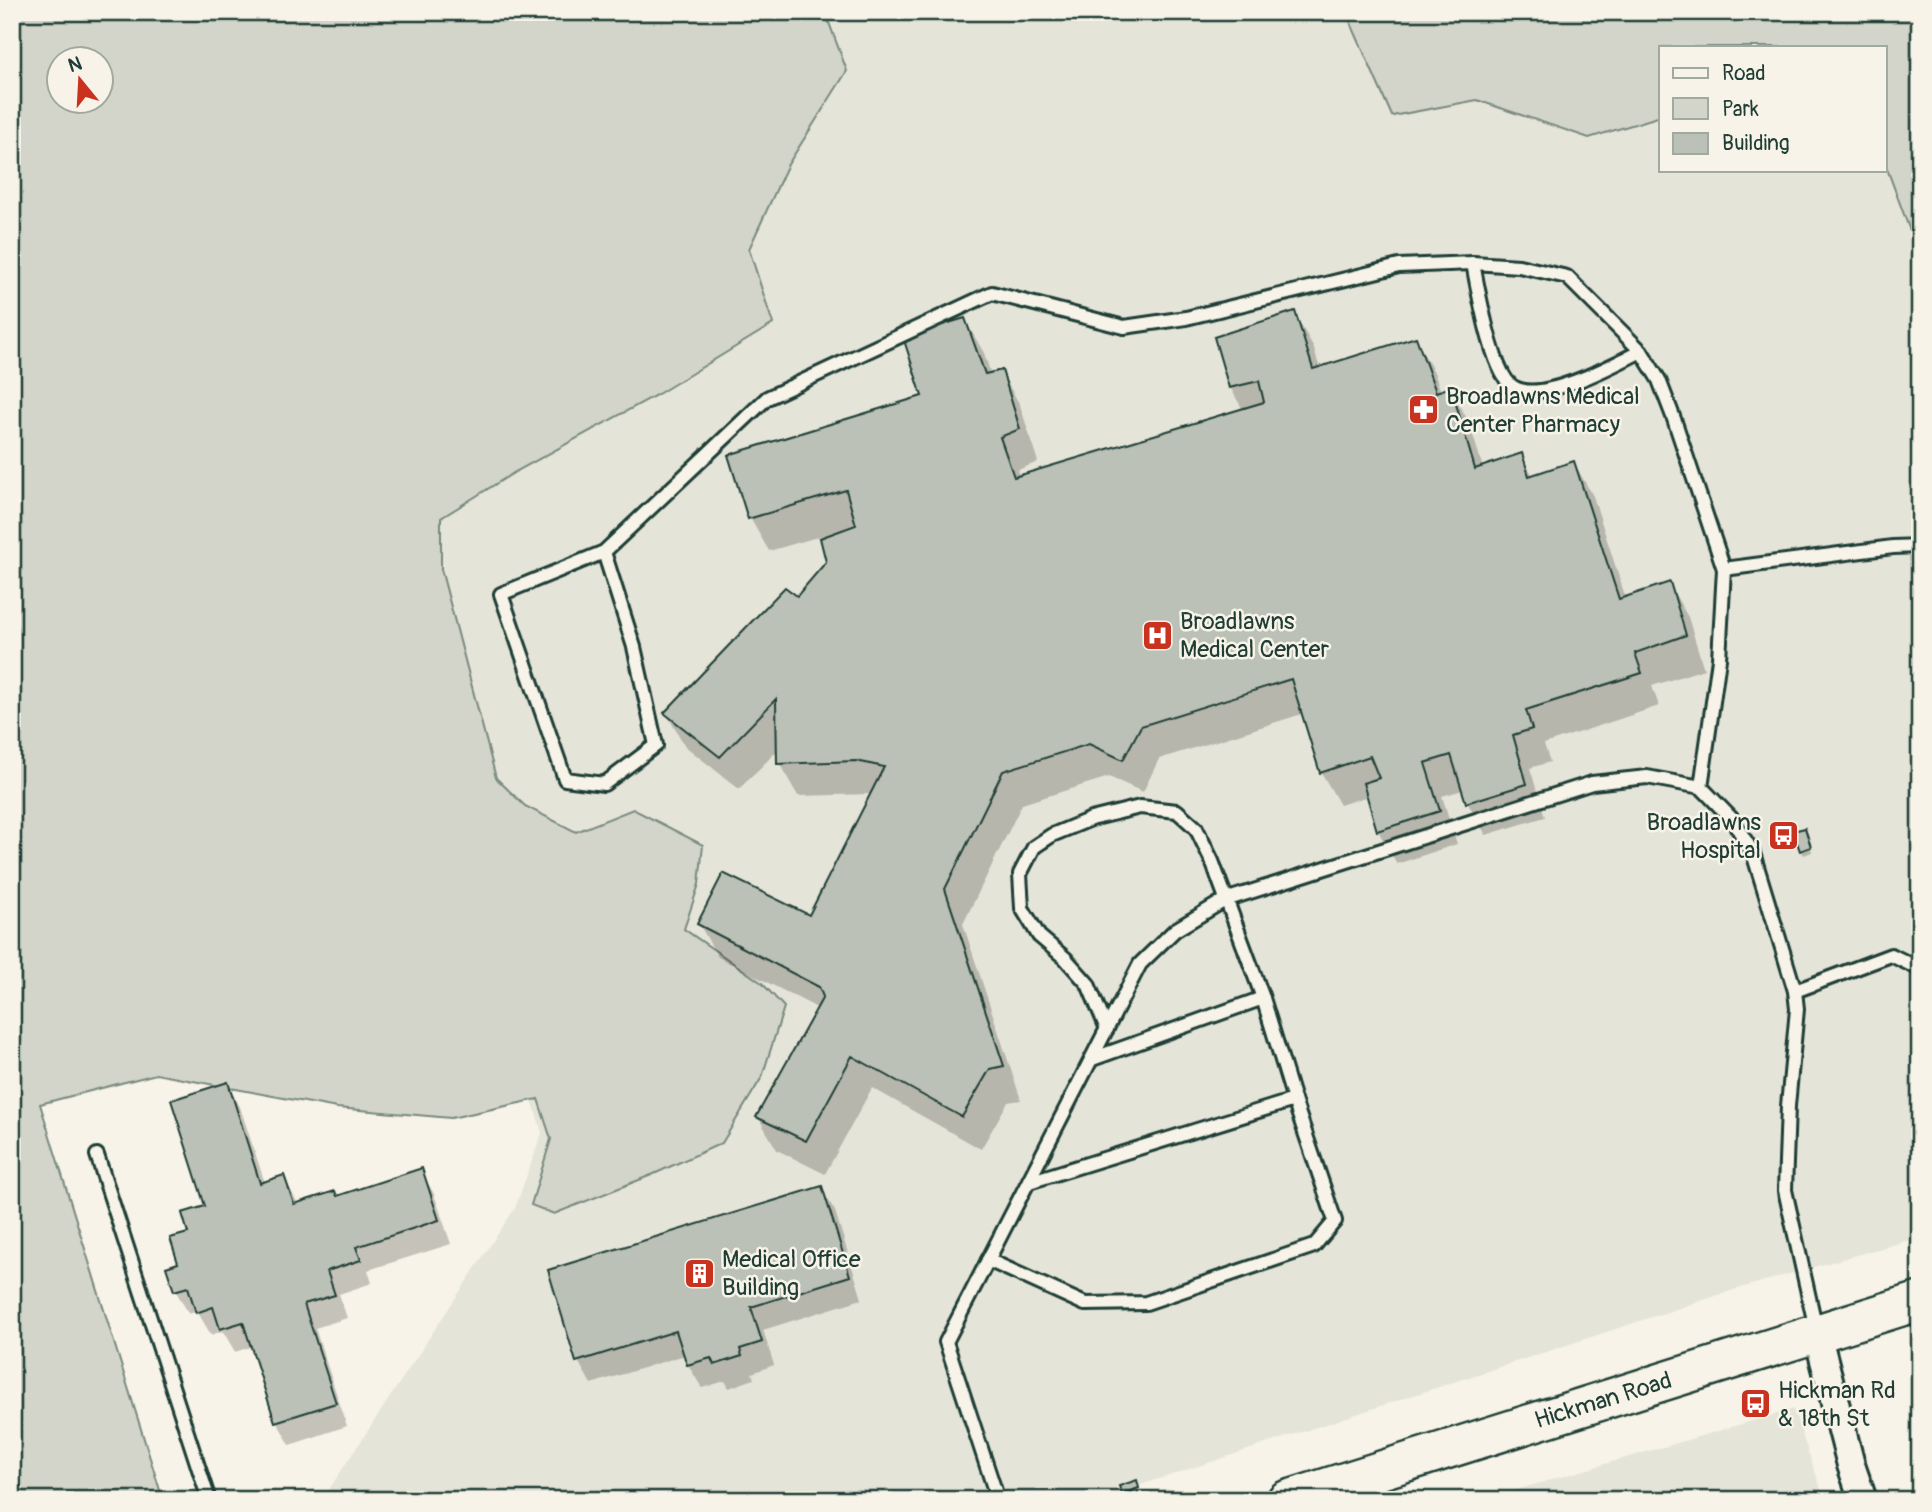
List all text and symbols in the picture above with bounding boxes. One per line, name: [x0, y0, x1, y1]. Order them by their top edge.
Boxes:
north arrow: [46, 46, 116, 116]
legend: [1659, 46, 1886, 172]
text: N: [65, 51, 85, 78]
text: Road: [1722, 60, 1766, 87]
text: Park: [1722, 96, 1759, 123]
text: Building: [1722, 130, 1789, 157]
place label: Broadlawns Medical Center Pharmacy: [1446, 382, 1640, 439]
pharmacy icon: Broadlawns Medical Center Pharmacy: [1406, 393, 1440, 427]
place label: Broadlawns Medical Center: [1180, 607, 1329, 664]
hospital icon: Broadlawns Medical Center: [1140, 618, 1174, 652]
place label: Broadlawns Hospital: [1647, 808, 1761, 865]
bus stop icon: Broadlawns Hospital: [1767, 819, 1801, 853]
place label: Medical Office Building: [722, 1245, 861, 1302]
building icon: Medical Office Building: [682, 1256, 716, 1290]
street label: Hickman Road: [1531, 1366, 1675, 1435]
place label: Hickman Rd & 18th St: [1778, 1376, 1896, 1433]
bus stop icon: Hickman Rd & 18th St: [1738, 1387, 1772, 1421]

